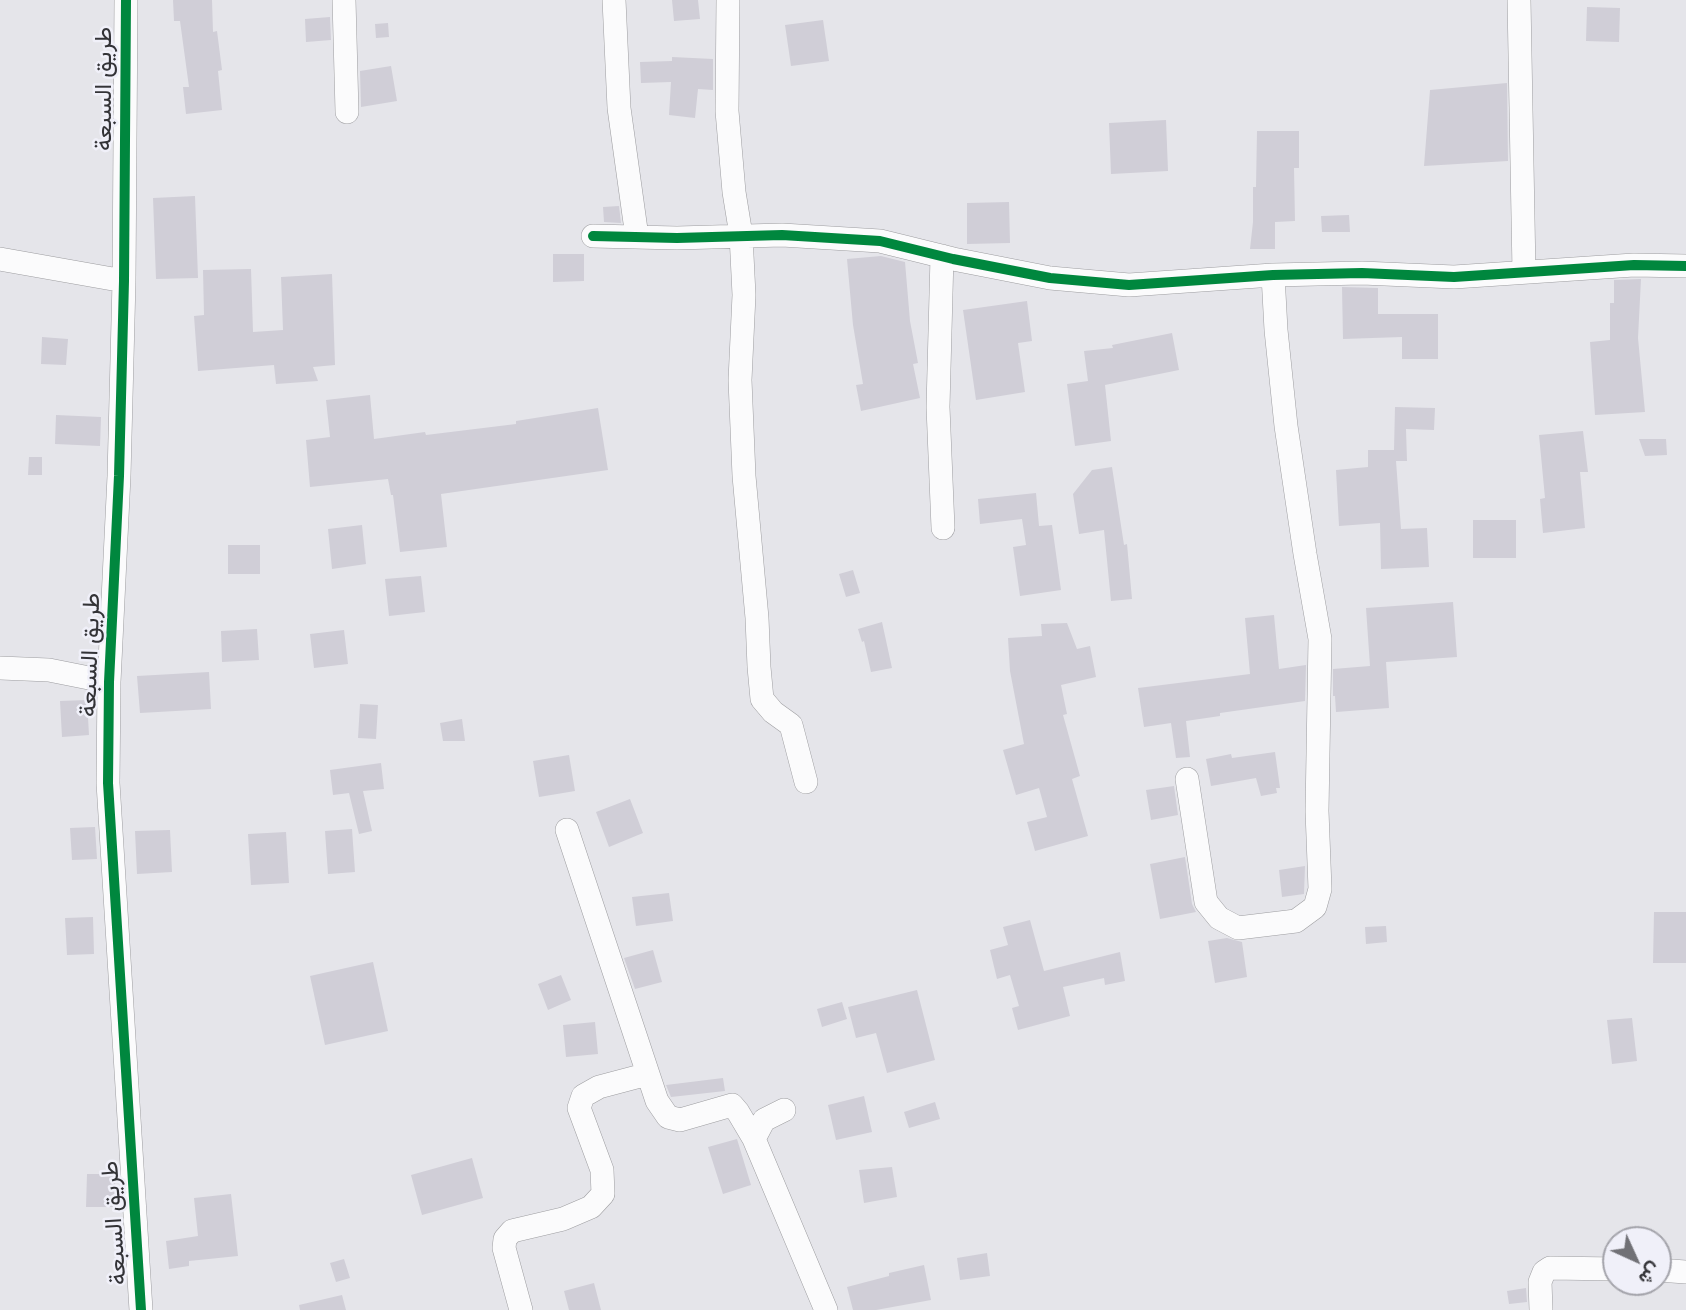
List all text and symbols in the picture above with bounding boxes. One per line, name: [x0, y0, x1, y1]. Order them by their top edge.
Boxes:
street label: طريق السبعة: [90, 27, 118, 151]
street label: طريق السبعة: [73, 592, 107, 718]
street label: طريق السبعة: [95, 1160, 133, 1286]
north arrow: [1602, 1226, 1672, 1296]
text: ش: [1635, 1259, 1666, 1290]

